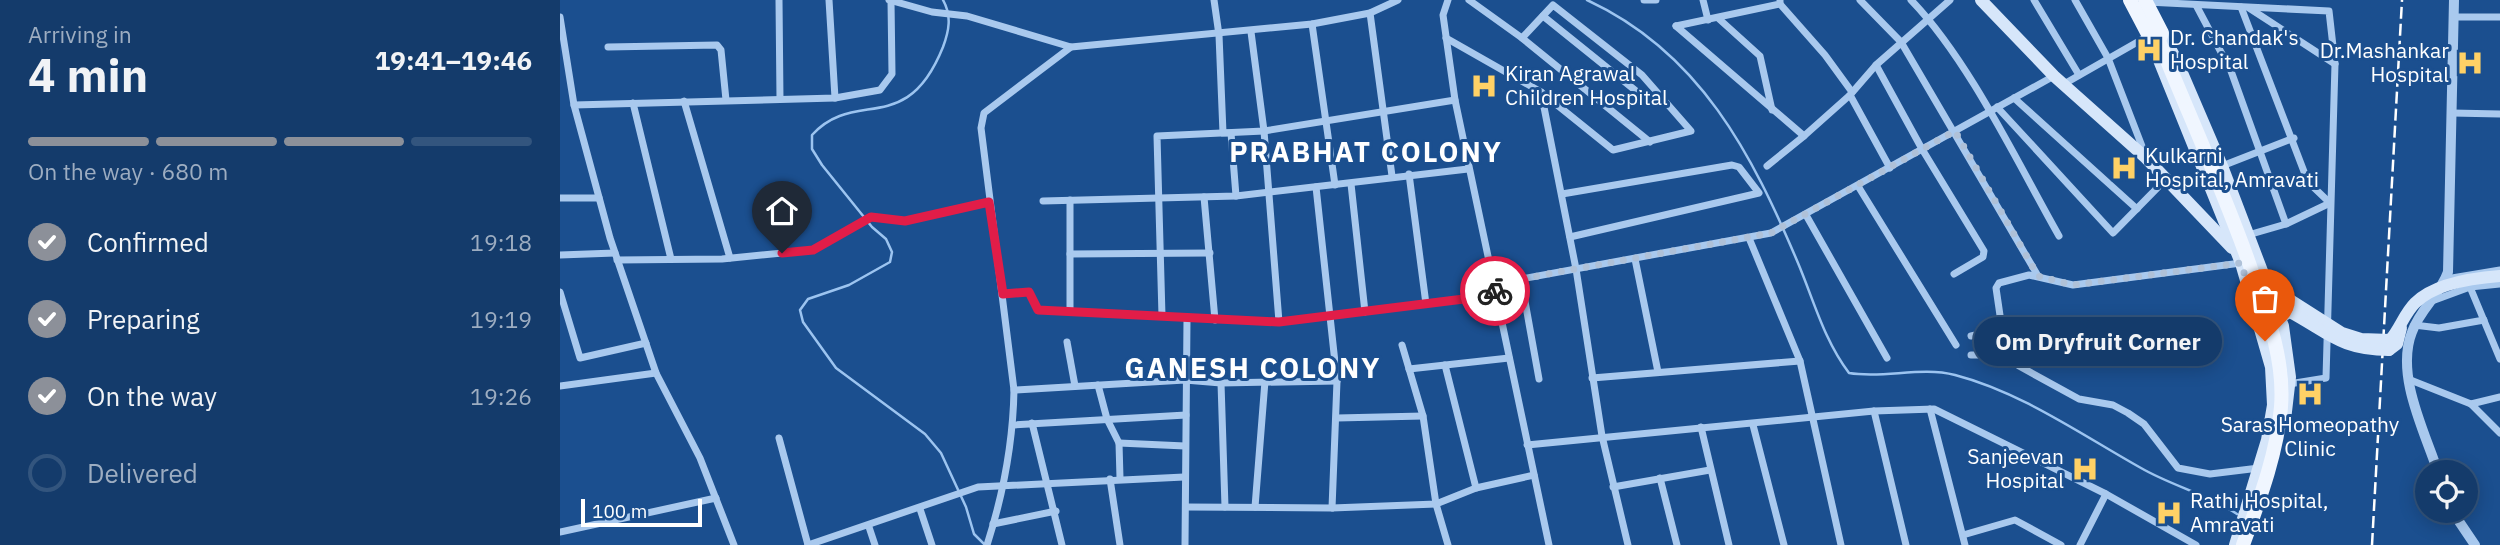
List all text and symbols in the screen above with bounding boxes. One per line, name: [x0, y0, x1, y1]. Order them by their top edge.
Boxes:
text: Arriving in: [28, 19, 132, 49]
place label: Dr. Chandak's Hospital: [2170, 23, 2299, 75]
hospital icon: Dr. Chandak's Hospital: [2134, 35, 2164, 65]
place label: Dr.Mashankar Hospital: [2320, 36, 2449, 88]
text: 19:41–19:46: [375, 43, 532, 77]
text: 4 min: [28, 45, 148, 105]
hospital icon: Dr.Mashankar Hospital: [2455, 48, 2485, 78]
place label: Kiran Agrawal Children Hospital: [1505, 59, 1668, 111]
hospital icon: Kiran Agrawal Children Hospital: [1469, 71, 1499, 101]
district label: PRABHAT COLONY: [1229, 133, 1503, 170]
place label: Kulkarni Hospital, Amravati: [2145, 141, 2319, 193]
hospital icon: Kulkarni Hospital, Amravati: [2109, 153, 2139, 183]
text: On the way · 680 m: [28, 156, 228, 186]
pin: [752, 181, 812, 253]
icon: home: [763, 192, 801, 230]
icon: check: [28, 223, 66, 261]
text: Confirmed: [87, 225, 209, 259]
text: 19:18: [470, 227, 532, 257]
courier: [1460, 256, 1530, 326]
pin: [2235, 269, 2295, 341]
icon: bike: [1476, 272, 1514, 310]
icon: bag: [2246, 280, 2284, 318]
icon: check: [28, 300, 66, 338]
text: Preparing: [87, 302, 200, 336]
text: 19:19: [470, 304, 532, 334]
callout: Om Dryfruit Corner: [1974, 316, 2223, 366]
text: Om Dryfruit Corner: [1995, 326, 2201, 356]
district label: GANESH COLONY: [1125, 349, 1381, 386]
icon: check: [28, 377, 66, 415]
text: On the way: [87, 379, 217, 413]
hospital icon: Saras Homeopathy Clinic: [2295, 379, 2325, 409]
text: 19:26: [470, 381, 532, 411]
place label: Saras Homeopathy Clinic: [2221, 410, 2400, 462]
place label: Sanjeevan Hospital: [1967, 442, 2064, 494]
hospital icon: Sanjeevan Hospital: [2070, 454, 2100, 484]
text: Delivered: [87, 456, 198, 490]
map controls: [2415, 460, 2478, 523]
button: locate: [2415, 460, 2478, 523]
place label: Rathi Hospital, Amravati: [2190, 486, 2328, 538]
scale bar: [581, 496, 702, 528]
hospital icon: Rathi Hospital, Amravati: [2154, 498, 2184, 528]
text: 100 m: [592, 499, 647, 523]

